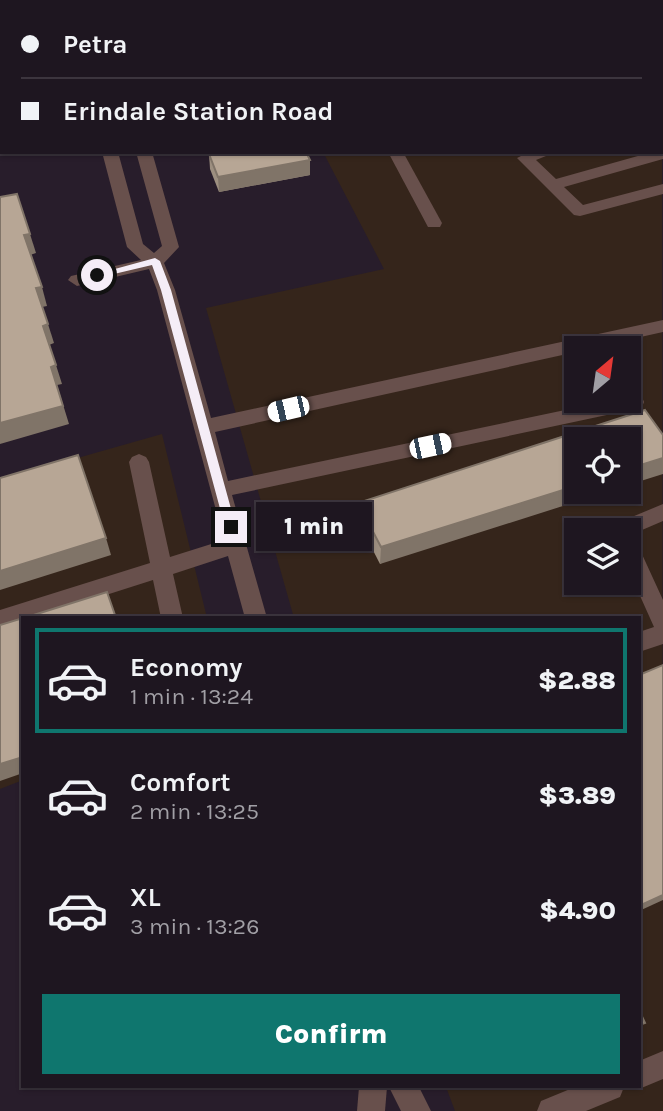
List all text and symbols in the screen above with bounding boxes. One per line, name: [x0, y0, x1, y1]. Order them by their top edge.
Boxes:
text: Petra: [63, 29, 128, 60]
text: Erindale Station Road: [63, 96, 334, 127]
route start: [81, 259, 113, 291]
north arrow: [564, 336, 640, 413]
map controls: [564, 336, 641, 595]
car: [266, 394, 311, 424]
button: locate: [564, 427, 641, 504]
car: [408, 431, 453, 461]
callout: 1 min: [256, 503, 371, 552]
route end: [215, 511, 247, 543]
text: 1 min: [284, 513, 344, 540]
button: layers: [564, 518, 641, 595]
icon: car: [46, 649, 109, 712]
text: Economy: [130, 652, 242, 683]
text: $2.88: [538, 665, 616, 696]
text: 1 min · 13:24: [130, 683, 253, 710]
icon: car: [46, 764, 109, 827]
text: Comfort: [130, 767, 231, 798]
text: $3.89: [539, 780, 616, 811]
text: 2 min · 13:25: [130, 798, 259, 825]
icon: car: [46, 879, 109, 942]
text: XL: [130, 882, 161, 913]
text: $4.90: [539, 895, 616, 926]
text: 3 min · 13:26: [130, 913, 259, 940]
button: Confirm: [42, 994, 620, 1074]

